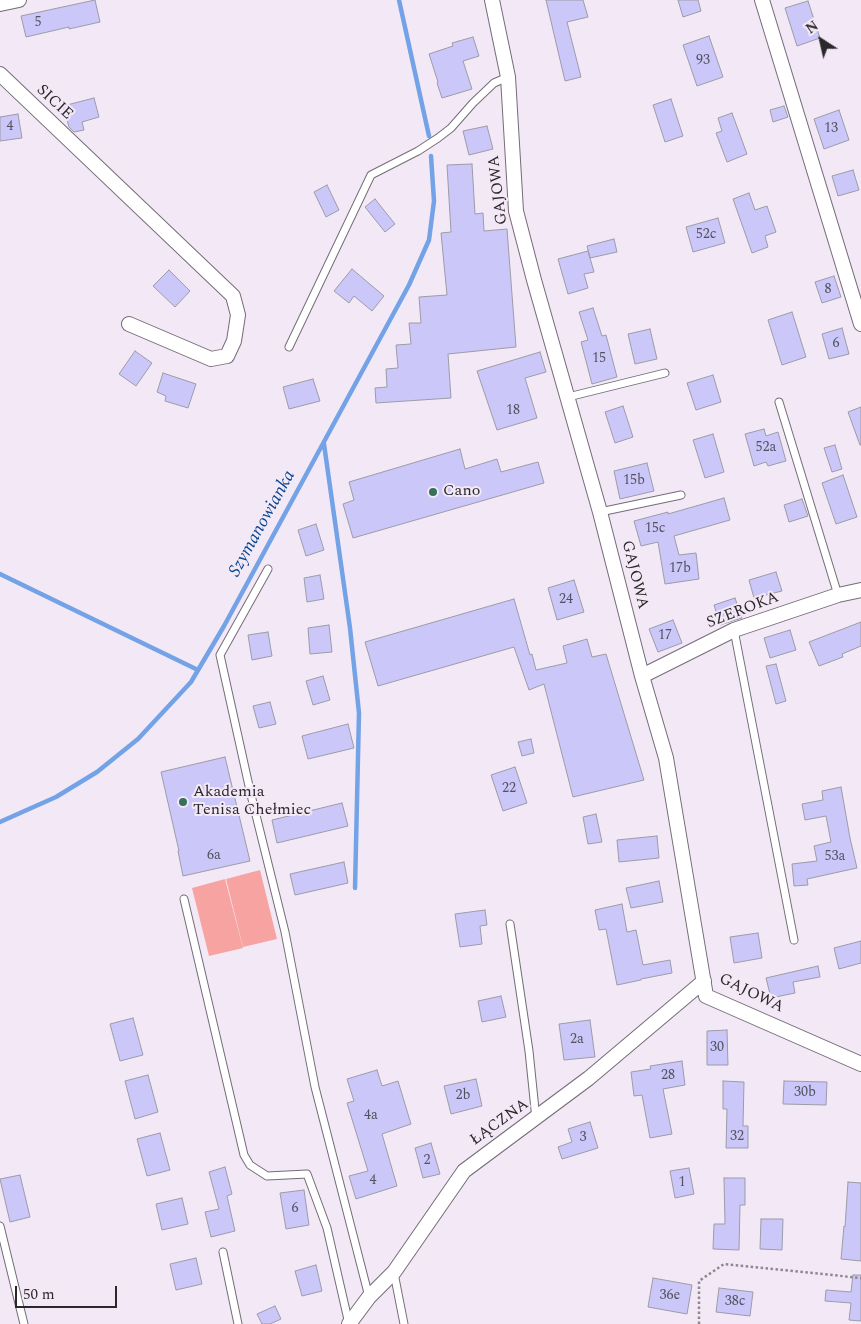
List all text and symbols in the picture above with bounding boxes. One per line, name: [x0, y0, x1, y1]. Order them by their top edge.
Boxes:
house number: 5: [35, 15, 41, 31]
north arrow: [796, 15, 846, 65]
text: N: [801, 15, 823, 39]
house number: 93: [696, 53, 710, 69]
street label: SICIE: [32, 81, 76, 125]
house number: 4: [7, 119, 13, 135]
house number: 13: [824, 121, 838, 137]
street label: GAJOWA: [485, 154, 513, 226]
house number: 52c: [696, 227, 716, 243]
house number: 8: [825, 282, 831, 298]
house number: 6: [833, 336, 839, 352]
house number: 15: [592, 351, 606, 367]
house number: 18: [506, 403, 520, 419]
house number: 52a: [756, 440, 776, 456]
water label: Szymanowianka: [225, 467, 301, 581]
house number: 15b: [623, 473, 645, 489]
place label: Cano: [443, 482, 480, 502]
marker: Cano: [427, 486, 439, 498]
house number: 15c: [645, 521, 665, 537]
street label: GAJOWA: [616, 539, 652, 611]
house number: 17b: [669, 561, 691, 577]
street label: SZEROKA: [704, 588, 782, 634]
house number: 24: [559, 592, 573, 608]
house number: 17: [658, 628, 672, 644]
house number: 22: [502, 781, 516, 797]
place label: Akademia Tenisa Chełmiec: [193, 783, 311, 821]
marker: Akademia Tenisa Chełmiec: [177, 796, 189, 808]
house number: 6a: [207, 848, 221, 864]
house number: 53a: [825, 849, 845, 865]
street label: GAJOWA: [715, 970, 787, 1018]
house number: 2a: [570, 1032, 584, 1048]
house number: 30: [710, 1040, 724, 1056]
house number: 28: [661, 1068, 675, 1084]
house number: 30b: [794, 1085, 816, 1101]
house number: 2b: [456, 1088, 470, 1104]
street label: ŁĄCZNA: [467, 1095, 533, 1151]
house number: 4a: [364, 1108, 378, 1124]
house number: 32: [730, 1129, 744, 1145]
house number: 3: [580, 1130, 586, 1146]
house number: 2: [424, 1153, 430, 1169]
house number: 4: [370, 1173, 376, 1189]
house number: 1: [679, 1175, 685, 1191]
house number: 6: [292, 1201, 298, 1217]
scale bar: [18, 1276, 120, 1308]
text: 50 m: [23, 1283, 55, 1306]
house number: 36e: [660, 1288, 680, 1304]
house number: 38c: [725, 1294, 745, 1310]

